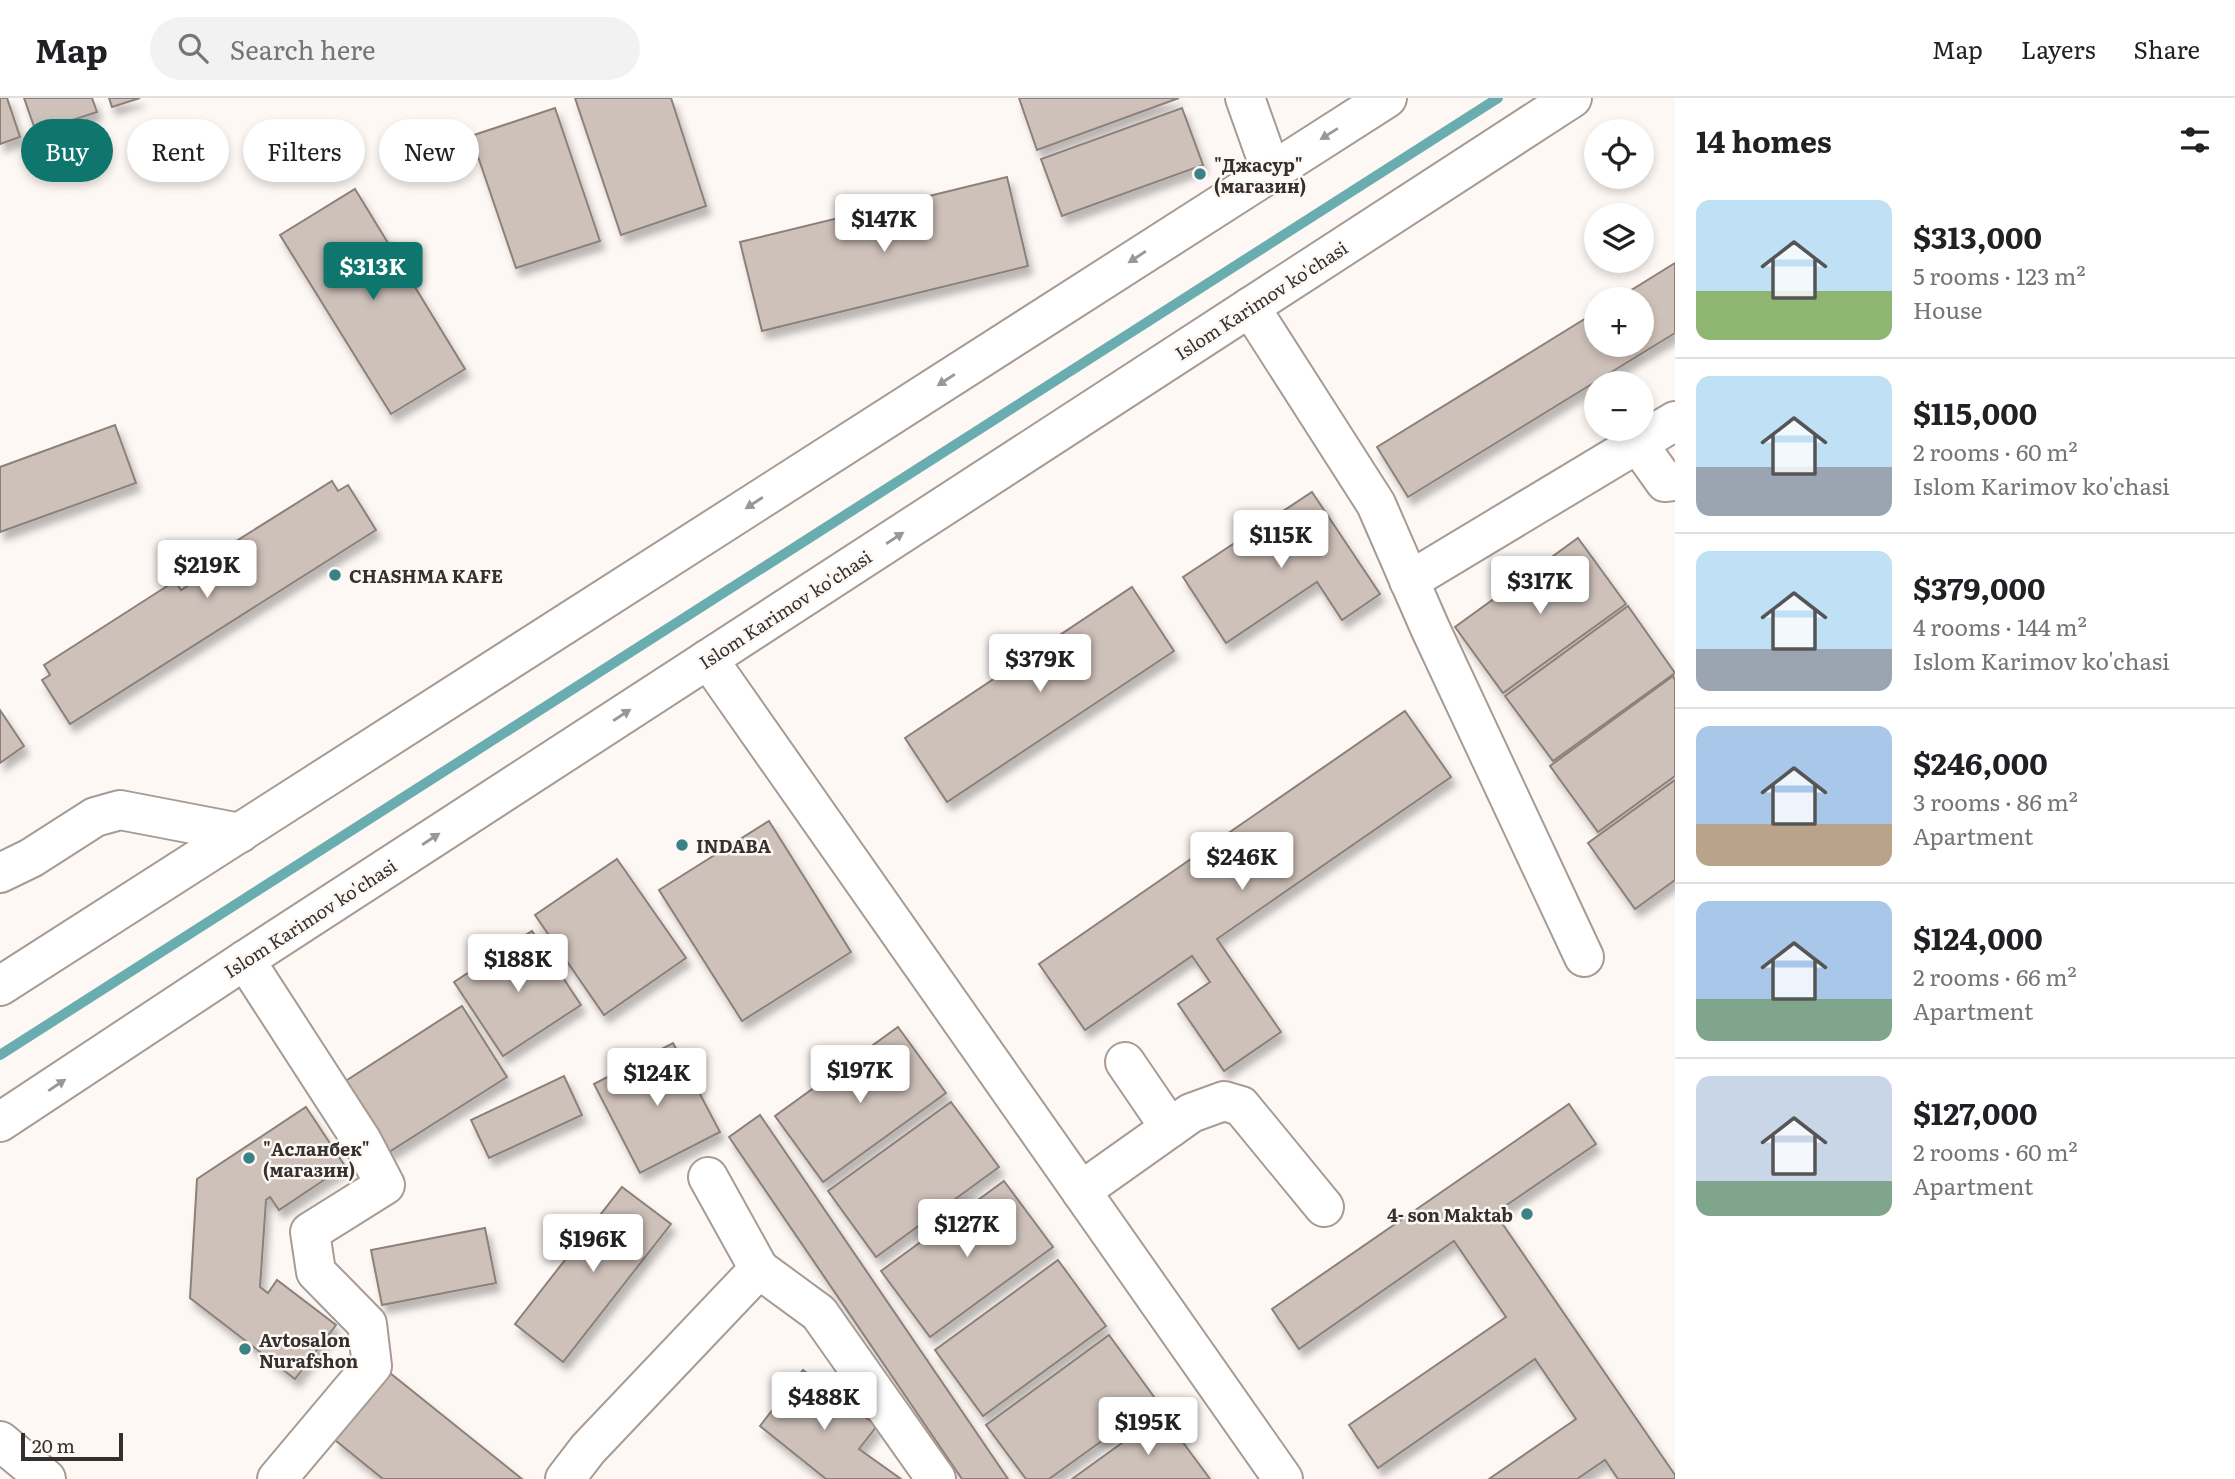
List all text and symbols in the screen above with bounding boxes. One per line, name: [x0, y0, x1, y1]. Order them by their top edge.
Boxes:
search box: [150, 17, 640, 80]
text: Map: [35, 24, 108, 73]
icon: search: [174, 29, 212, 67]
text: Search here: [230, 29, 376, 68]
text: Map: [1932, 31, 1983, 66]
text: Layers: [2021, 31, 2095, 66]
text: Share: [2133, 31, 2200, 66]
text: 14 homes: [1696, 118, 1832, 162]
chip: Buy: [21, 119, 113, 182]
chip: Rent: [127, 119, 229, 182]
chip: Filters: [243, 119, 365, 182]
chip: New: [379, 119, 479, 182]
map controls: [1584, 119, 1654, 441]
button: locate: [1584, 119, 1654, 189]
icon: filters: [2176, 121, 2214, 159]
one-way arrow: [1319, 128, 1339, 141]
place label: "Джасур" (магазин): [1214, 151, 1306, 199]
marker: "Джасур" (магазин): [1192, 166, 1208, 182]
pin: $147K: [835, 194, 933, 254]
text: $147K: [851, 200, 917, 234]
button: layers: [1584, 203, 1654, 273]
text: $313,000: [1913, 214, 2042, 258]
icon: home: [1752, 228, 1836, 312]
street label: Islom Karimov ko'chasi: [1169, 234, 1353, 366]
pin: $313K: [324, 242, 422, 302]
text: $313K: [340, 248, 406, 282]
one-way arrow: [1127, 250, 1147, 263]
text: 5 rooms · 123 m²: [1913, 258, 2086, 292]
button: +: [1584, 287, 1654, 357]
text: House: [1913, 292, 1982, 326]
button: −: [1584, 371, 1654, 441]
one-way arrow: [936, 373, 955, 386]
text: $115,000: [1913, 390, 2037, 434]
icon: home: [1752, 404, 1836, 488]
text: 2 rooms · 60 m²: [1913, 434, 2078, 468]
text: Islom Karimov ko'chasi: [1913, 468, 2170, 502]
one-way arrow: [745, 496, 764, 509]
pin: $115K: [1232, 510, 1330, 570]
text: $115K: [1249, 516, 1313, 550]
one-way arrow: [885, 531, 905, 544]
pin: $219K: [158, 540, 256, 600]
street label: Islom Karimov ko'chasi: [693, 543, 877, 675]
text: $219K: [174, 546, 240, 580]
pin: $317K: [1491, 556, 1589, 616]
place label: CHASHMA KAFE: [349, 562, 503, 589]
text: $317K: [1507, 562, 1573, 596]
text: $379,000: [1913, 565, 2045, 609]
marker: CHASHMA KAFE: [327, 567, 343, 583]
icon: home: [1752, 579, 1836, 663]
text: 4 rooms · 144 m²: [1913, 609, 2087, 643]
pin: $379K: [991, 634, 1089, 694]
text: $379K: [1005, 640, 1075, 674]
text: Islom Karimov ko'chasi: [1913, 643, 2170, 677]
one-way arrow: [613, 708, 631, 722]
text: $246,000: [1913, 740, 2048, 784]
icon: home: [1752, 754, 1836, 838]
text: 3 rooms · 86 m²: [1913, 784, 2078, 818]
text: Apartment: [1913, 818, 2033, 852]
one-way arrow: [422, 832, 441, 845]
place label: INDABA: [696, 832, 772, 859]
pin: $246K: [1193, 832, 1291, 892]
marker: INDABA: [674, 837, 690, 853]
text: $246K: [1206, 838, 1278, 872]
street label: Islom Karimov ko'chasi: [218, 852, 402, 984]
text: $124,000: [1913, 915, 2043, 959]
icon: home: [1752, 929, 1836, 1013]
pin: $188K: [469, 934, 567, 994]
text: $188K: [484, 940, 552, 974]
text: 2 rooms · 66 m²: [1913, 959, 2077, 993]
text: Apartment: [1913, 993, 2033, 1027]
pin: $197K: [811, 1046, 909, 1105]
pin: $124K: [608, 1048, 706, 1108]
text: $197K: [827, 1051, 893, 1085]
text: $124K: [623, 1054, 691, 1088]
one-way arrow: [47, 1078, 67, 1091]
text: $127,000: [1913, 1090, 2037, 1134]
icon: home: [1752, 1104, 1836, 1188]
text: 2 rooms · 60 m²: [1913, 1134, 2078, 1168]
place label: "Асланбек" (магазин): [263, 1135, 370, 1183]
marker: "Асланбек" (магазин): [241, 1150, 257, 1166]
text: Apartment: [1913, 1168, 2033, 1202]
pin: $127K: [918, 1200, 1016, 1259]
place label: 4- son Maktab: [1387, 1201, 1513, 1228]
text: $127K: [934, 1205, 1000, 1239]
marker: 4- son Maktab: [1519, 1206, 1535, 1222]
pin: $196K: [544, 1214, 642, 1274]
text: $196K: [559, 1220, 627, 1254]
place label: Avtosalon Nurafshon: [259, 1326, 359, 1374]
marker: Avtosalon Nurafshon: [237, 1341, 253, 1357]
pin: $488K: [775, 1372, 873, 1432]
text: $488K: [788, 1378, 860, 1412]
pin: $195K: [1099, 1398, 1197, 1457]
text: $195K: [1115, 1403, 1181, 1437]
scale bar: [21, 1430, 122, 1462]
text: 20 m: [32, 1431, 75, 1459]

